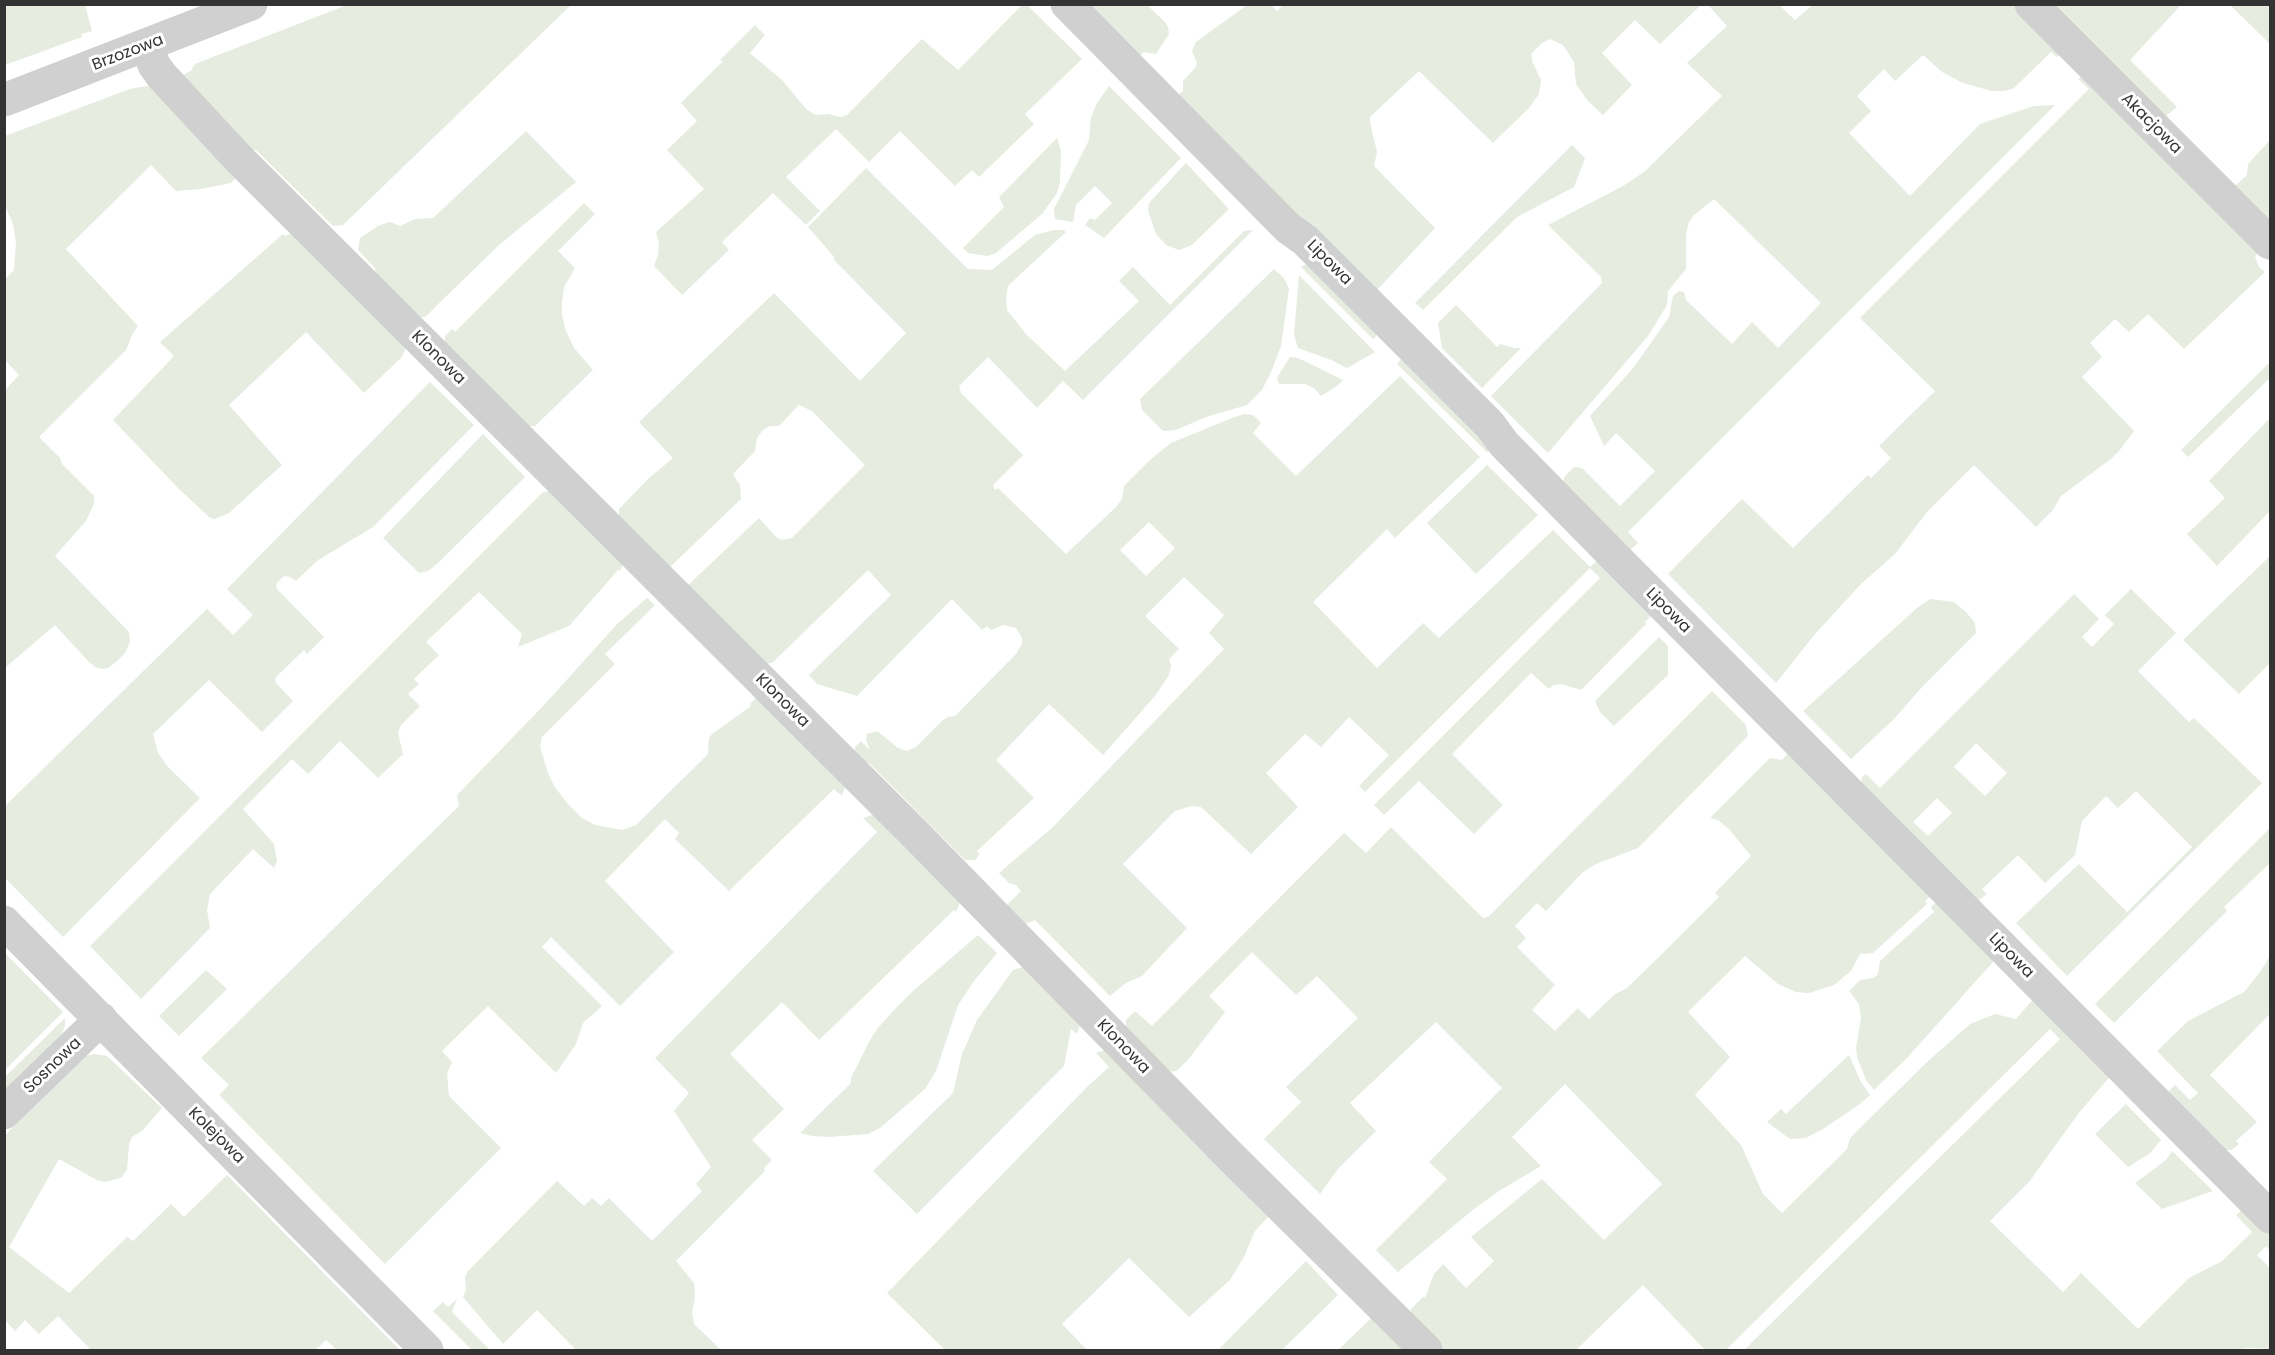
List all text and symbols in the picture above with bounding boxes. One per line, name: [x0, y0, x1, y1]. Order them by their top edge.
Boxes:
street label: Brzozowa: [90, 31, 166, 75]
street label: Akacjowa: [2117, 90, 2185, 158]
street label: Lipowa: [1302, 236, 1356, 290]
street label: Klonowa: [407, 327, 469, 389]
street label: Lipowa: [1641, 584, 1695, 638]
street label: Klonowa: [751, 670, 813, 732]
street label: Lipowa: [1984, 929, 2038, 983]
street label: Klonowa: [1092, 1016, 1154, 1078]
street label: Sosnowa: [20, 1034, 86, 1098]
street label: Kolejowa: [184, 1104, 248, 1168]

